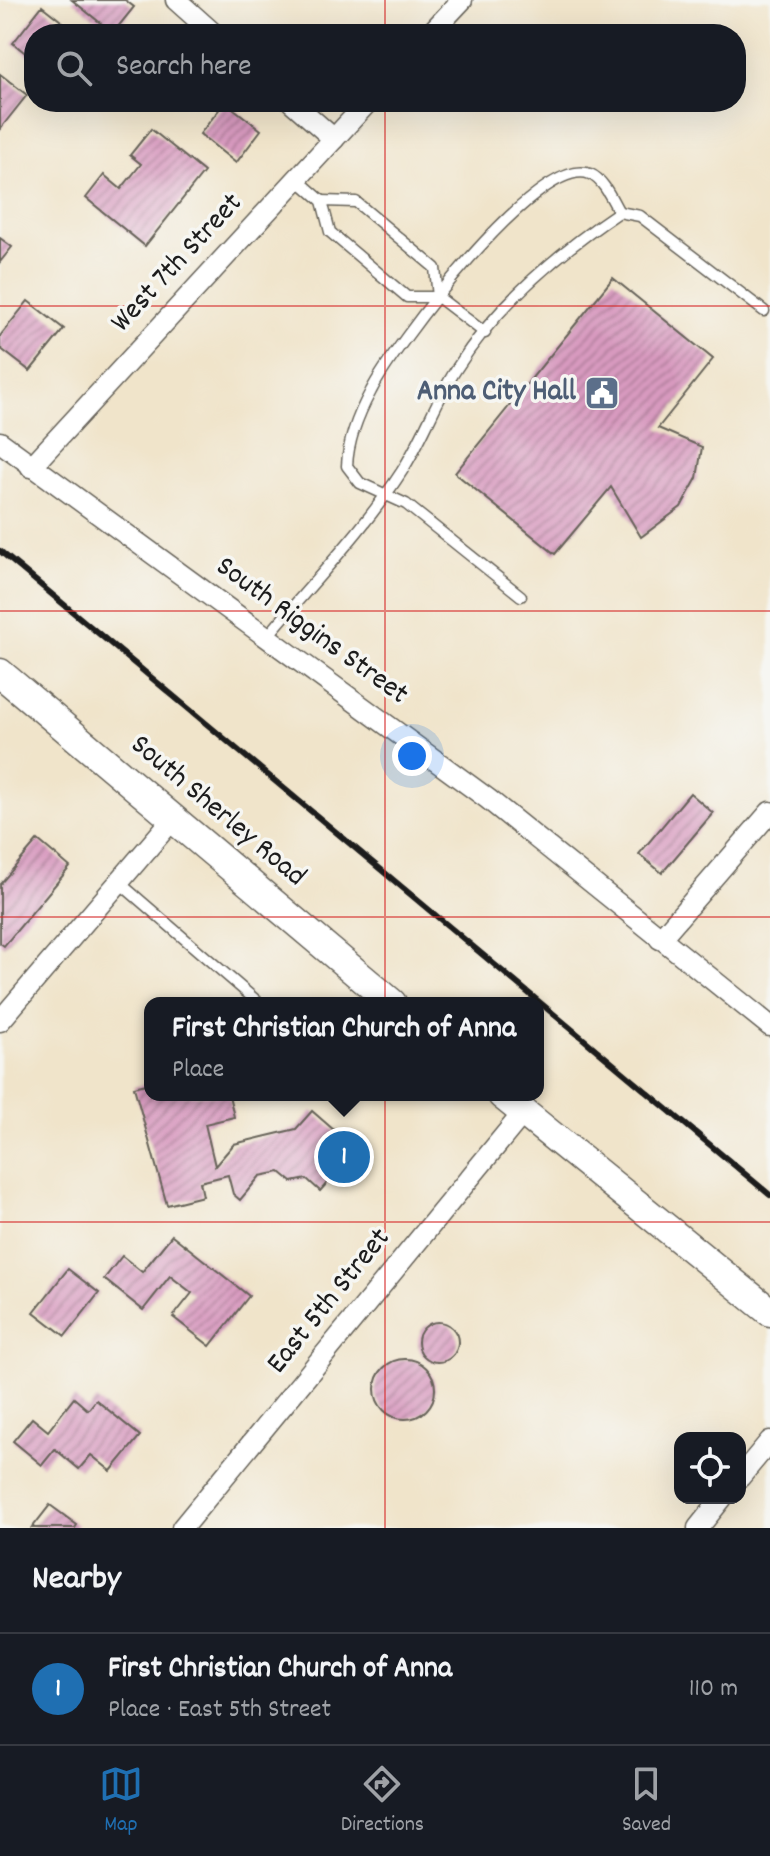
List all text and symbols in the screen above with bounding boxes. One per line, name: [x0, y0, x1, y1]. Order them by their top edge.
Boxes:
search box: [24, 24, 746, 112]
icon: search: [52, 46, 96, 90]
text: Search here: [116, 47, 252, 90]
street label: West 7th Street: [102, 185, 254, 343]
place label: Anna City Hall: [417, 372, 577, 415]
public building icon: Anna City Hall: [583, 374, 621, 412]
street label: South Riggins Street: [206, 547, 416, 717]
street label: South Sherley Road: [120, 725, 314, 899]
your location: [392, 736, 432, 776]
popup: [144, 997, 544, 1101]
text: First Christian Church of Anna: [172, 1009, 516, 1052]
text: Place: [172, 1052, 224, 1089]
pin: 1: [318, 1127, 370, 1187]
street label: East 5th Street: [258, 1220, 402, 1384]
map controls: [674, 1432, 746, 1504]
button: locate: [674, 1432, 746, 1504]
text: Nearby: [32, 1556, 121, 1605]
text: First Christian Church of Anna: [108, 1649, 452, 1692]
text: 1: [55, 1671, 61, 1708]
text: 110 m: [689, 1671, 738, 1708]
text: Place · East 5th Street: [108, 1692, 331, 1729]
tab: Map: [99, 1762, 143, 1841]
tab: Directions: [341, 1762, 424, 1841]
tab: Saved: [622, 1762, 671, 1841]

